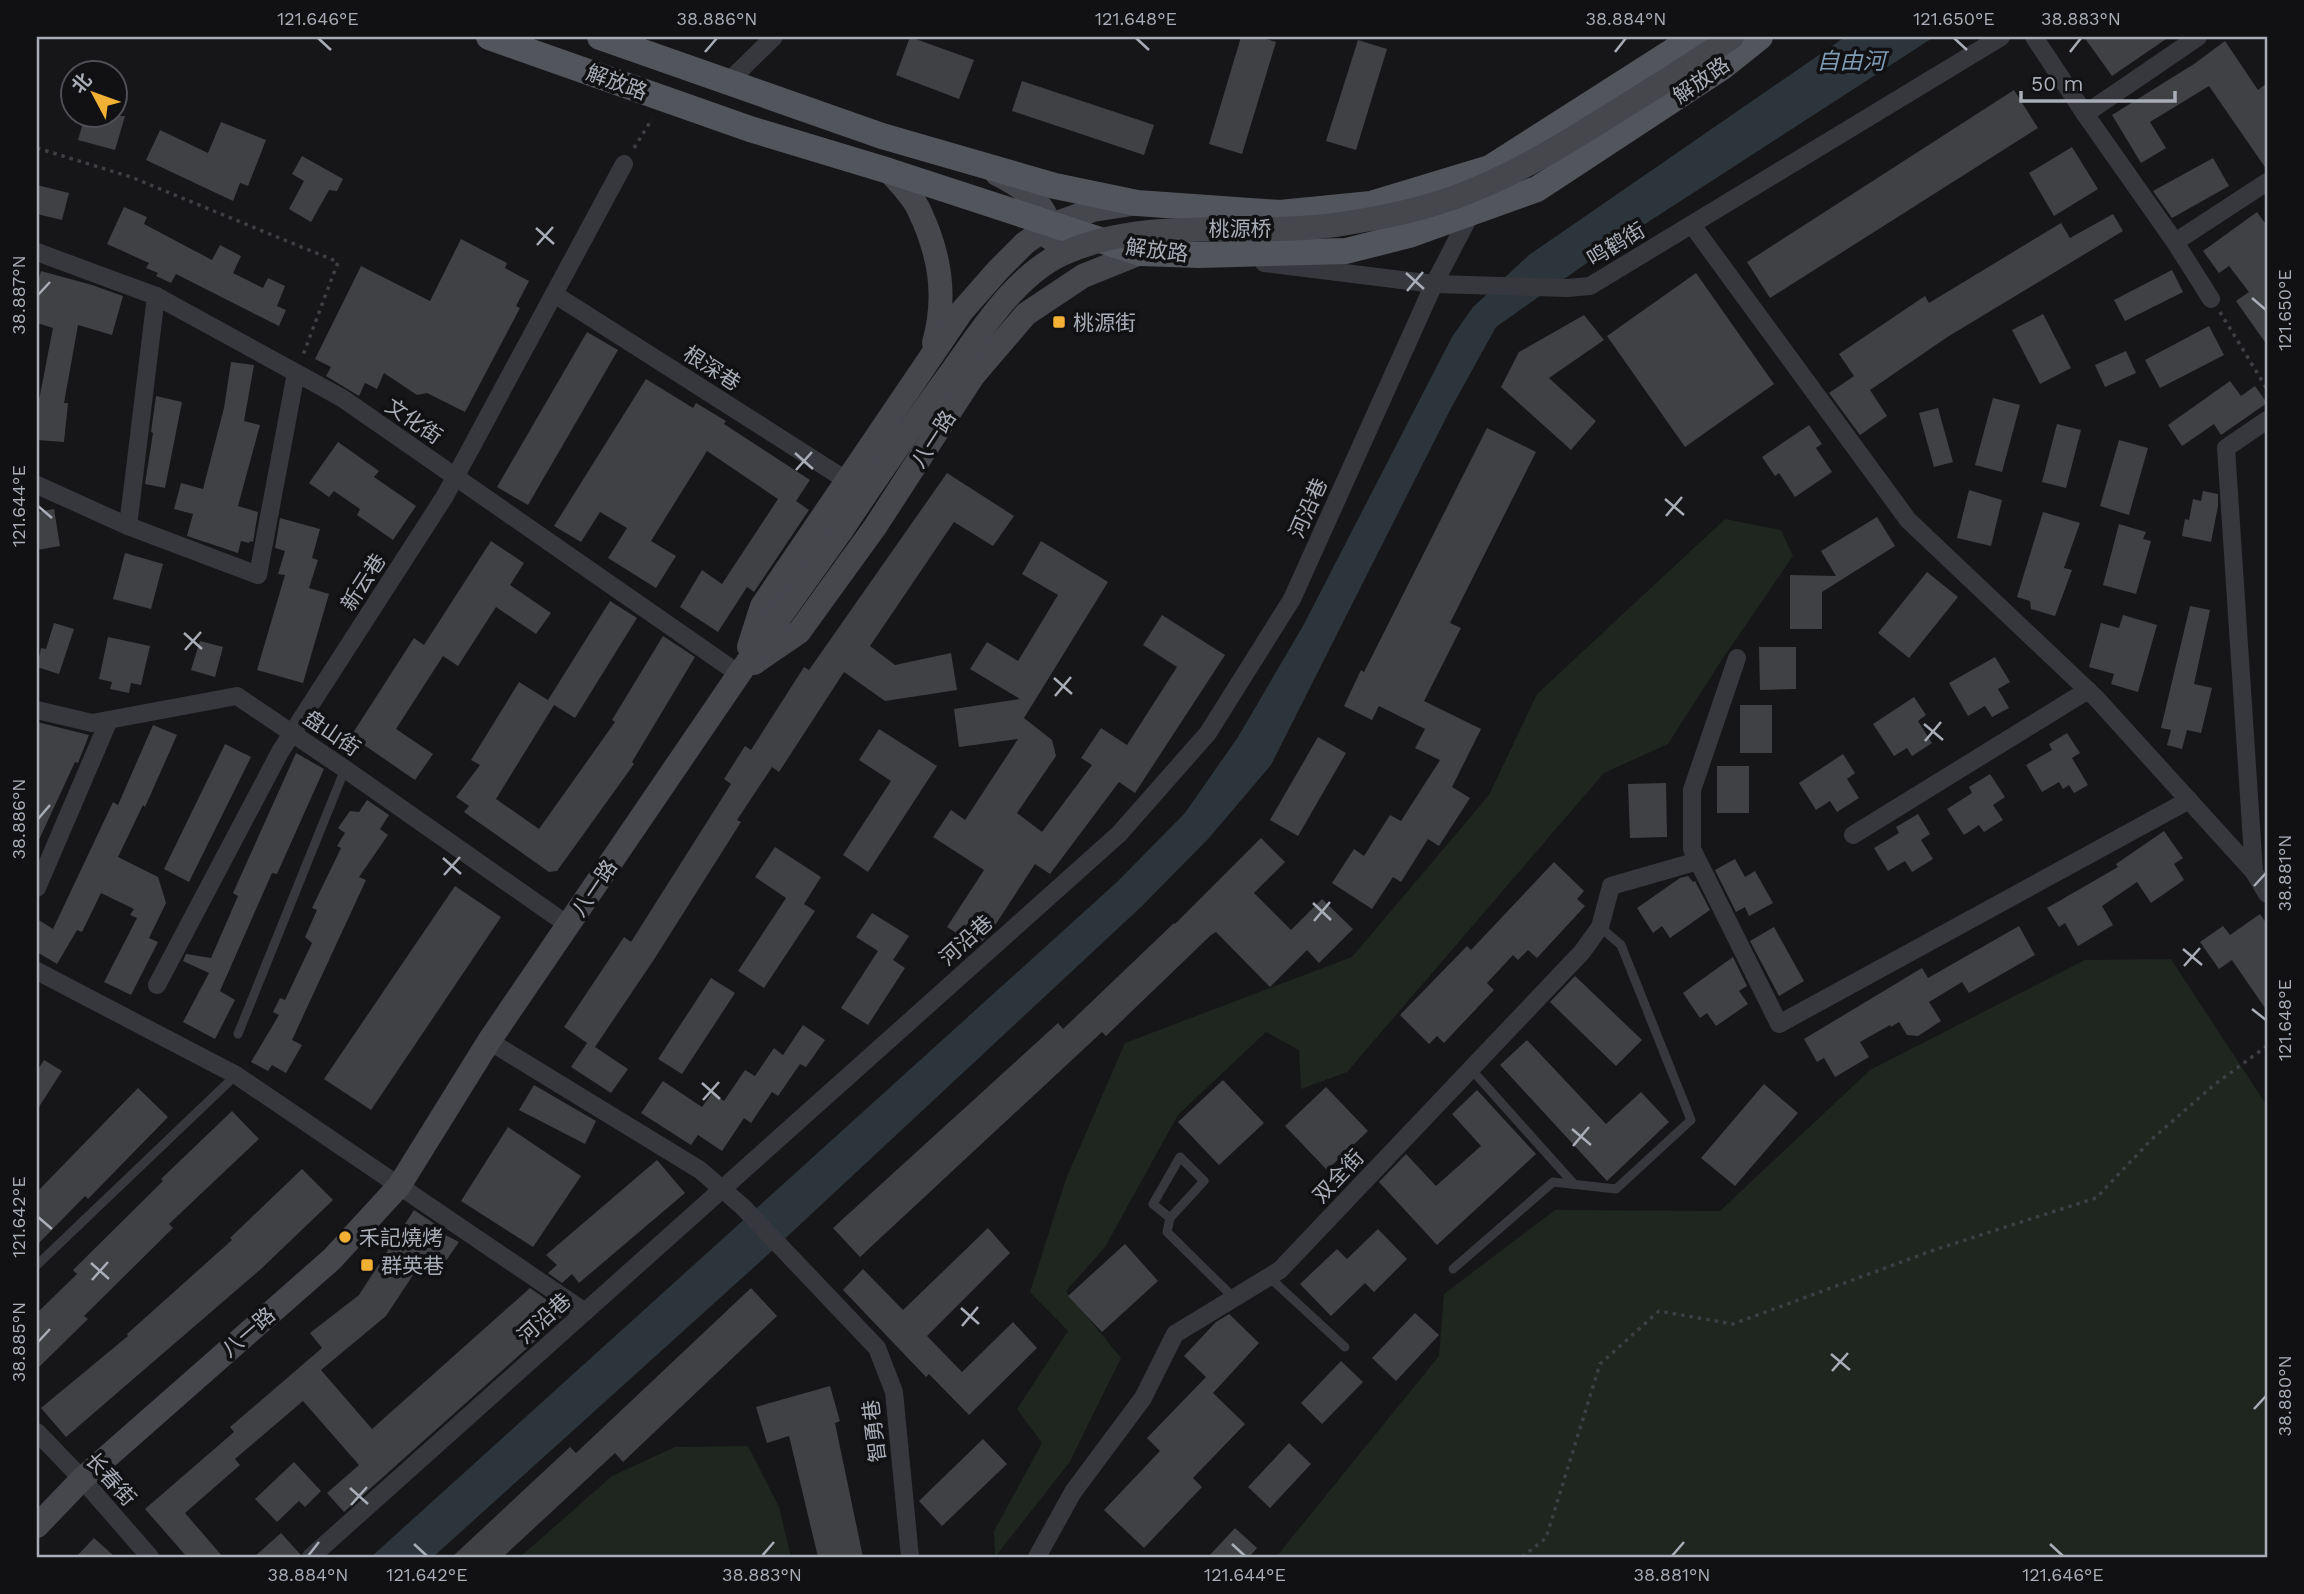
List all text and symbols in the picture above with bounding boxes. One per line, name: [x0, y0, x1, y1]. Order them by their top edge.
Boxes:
text: 121.646°E: [277, 8, 359, 29]
text: 38.886°N: [677, 8, 757, 29]
text: 121.648°E: [1095, 8, 1177, 29]
text: 38.884°N: [1585, 8, 1667, 29]
text: 121.650°E: [1913, 8, 1995, 29]
text: 38.883°N: [2041, 8, 2121, 29]
water label: 自由河: [1817, 48, 1890, 75]
street label: 解放路: [1668, 52, 1734, 108]
street label: 解放路: [583, 59, 651, 105]
north arrow: [60, 60, 130, 130]
scale bar: [2021, 60, 2174, 104]
text: 北: [67, 68, 96, 98]
text: 50 m: [2031, 71, 2083, 96]
street label: 桃源桥: [1209, 216, 1272, 241]
street label: 鸣鹤街: [1583, 217, 1649, 271]
street label: 解放路: [1124, 234, 1190, 266]
text: 38.887°N: [8, 255, 29, 335]
text: 121.650°E: [2274, 269, 2295, 351]
place label: 桃源街: [1073, 310, 1136, 335]
marker: 桃源街: [1051, 314, 1067, 330]
street label: 根深巷: [679, 340, 745, 396]
street label: 文化街: [381, 393, 447, 449]
street label: 八一路: [905, 406, 961, 472]
text: 121.644°E: [8, 465, 29, 547]
street label: 河沿巷: [1284, 474, 1332, 542]
street label: 新云巷: [335, 549, 391, 615]
street label: 盘山街: [299, 705, 365, 761]
text: 38.886°N: [8, 779, 29, 859]
text: 38.881°N: [2274, 834, 2295, 912]
street label: 八一路: [566, 855, 622, 921]
street label: 河沿巷: [934, 910, 998, 970]
text: 121.648°E: [2274, 979, 2295, 1061]
street label: 双全街: [1307, 1144, 1369, 1208]
text: 121.642°E: [8, 1176, 29, 1258]
place label: 禾記燒烤: [359, 1225, 443, 1250]
marker: 禾記燒烤: [337, 1229, 353, 1245]
place label: 群英巷: [381, 1253, 444, 1278]
marker: 群英巷: [359, 1257, 375, 1273]
street label: 河沿巷: [512, 1288, 576, 1348]
text: 38.885°N: [8, 1302, 29, 1382]
street label: 八一路: [216, 1302, 280, 1362]
text: 38.880°N: [2274, 1355, 2295, 1437]
street label: 智勇巷: [858, 1398, 890, 1464]
street label: 长春街: [81, 1447, 141, 1511]
text: 38.884°N: [267, 1564, 349, 1585]
text: 121.642°E: [386, 1564, 468, 1585]
text: 38.883°N: [722, 1564, 802, 1585]
text: 121.644°E: [1204, 1564, 1286, 1585]
text: 38.881°N: [1633, 1564, 1711, 1585]
text: 121.646°E: [2022, 1564, 2104, 1585]

